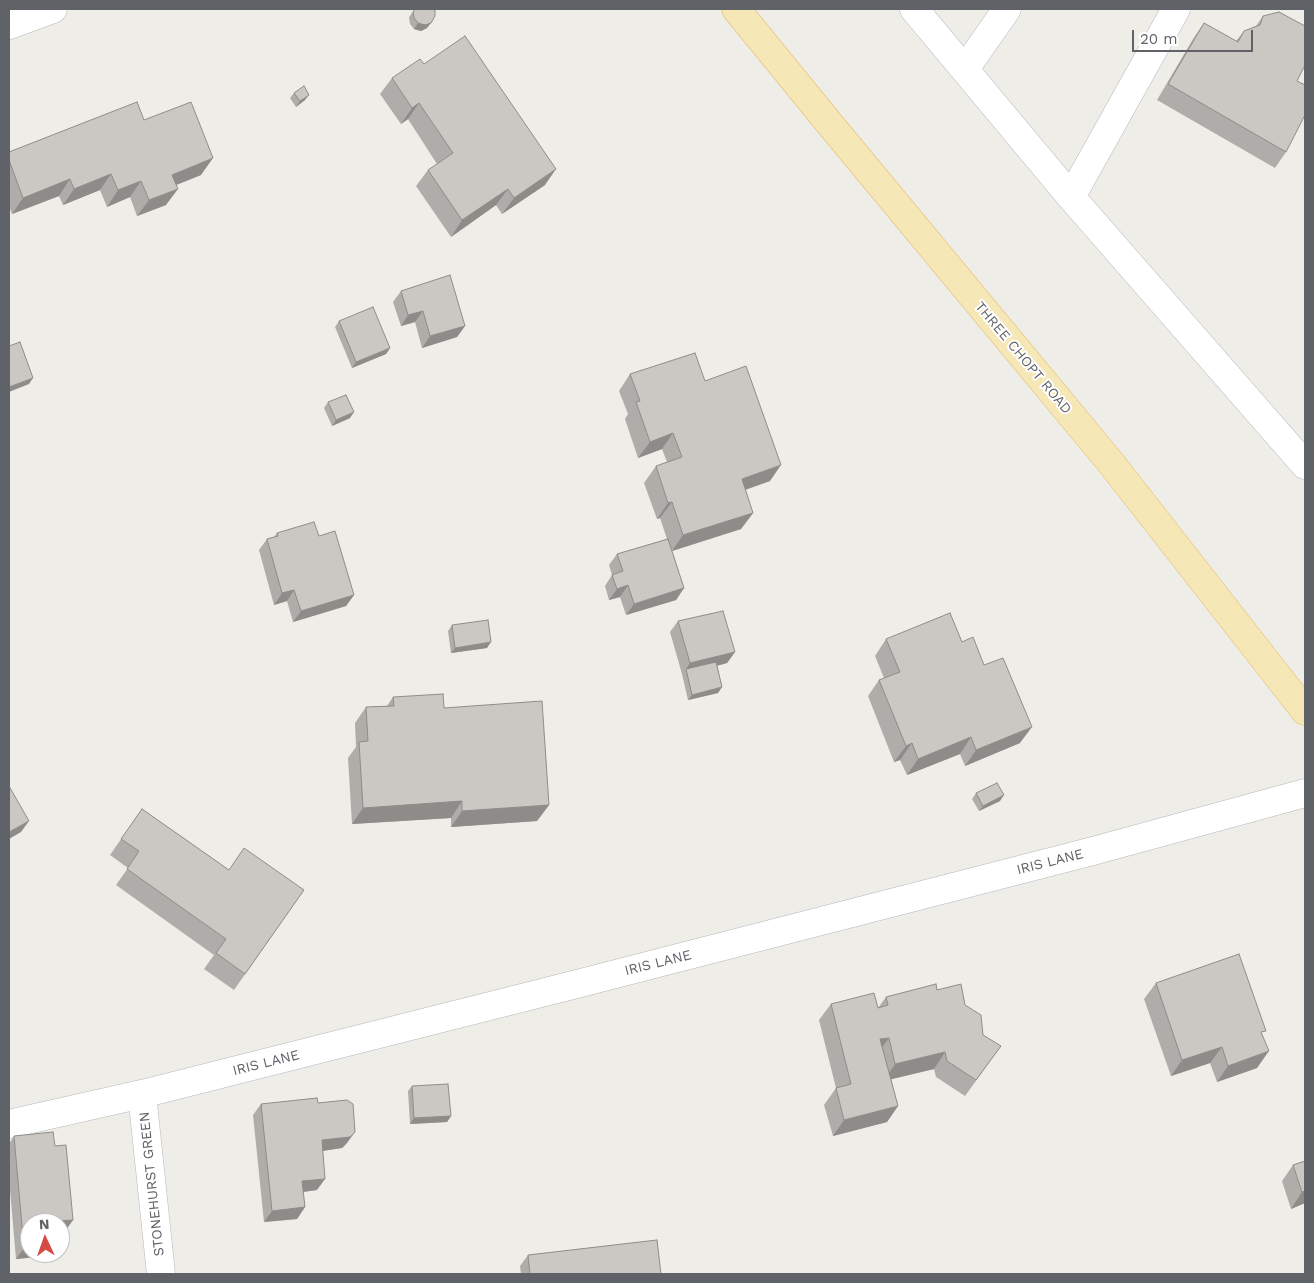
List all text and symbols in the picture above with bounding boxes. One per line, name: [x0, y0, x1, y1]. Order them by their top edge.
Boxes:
scale bar: [1134, 20, 1255, 52]
text: 20 m: [1140, 30, 1178, 48]
street label: THREE CHOPT ROAD: [971, 298, 1075, 418]
street label: IRIS LANE: [1015, 846, 1085, 878]
street label: IRIS LANE: [623, 947, 693, 979]
street label: IRIS LANE: [231, 1047, 301, 1079]
street label: STONEHURST GREEN: [136, 1111, 168, 1257]
north arrow: [20, 1213, 70, 1263]
text: N: [39, 1216, 50, 1232]

